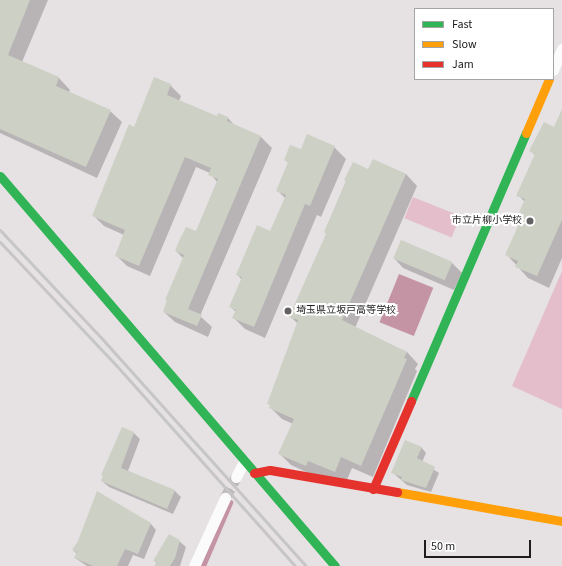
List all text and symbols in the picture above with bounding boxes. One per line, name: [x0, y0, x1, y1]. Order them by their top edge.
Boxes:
legend: [414, 8, 554, 80]
text: Fast: [452, 16, 472, 33]
text: Slow: [452, 36, 477, 53]
text: Jam: [452, 56, 474, 73]
place label: 市立片柳小学校: [452, 215, 522, 227]
marker: 市立片柳小学校: [525, 216, 535, 226]
place label: 埼玉県立坂戸高等学校: [296, 305, 396, 317]
marker: 埼玉県立坂戸高等学校: [283, 306, 293, 316]
scale bar: [426, 532, 533, 558]
text: 50 m: [431, 538, 455, 555]

